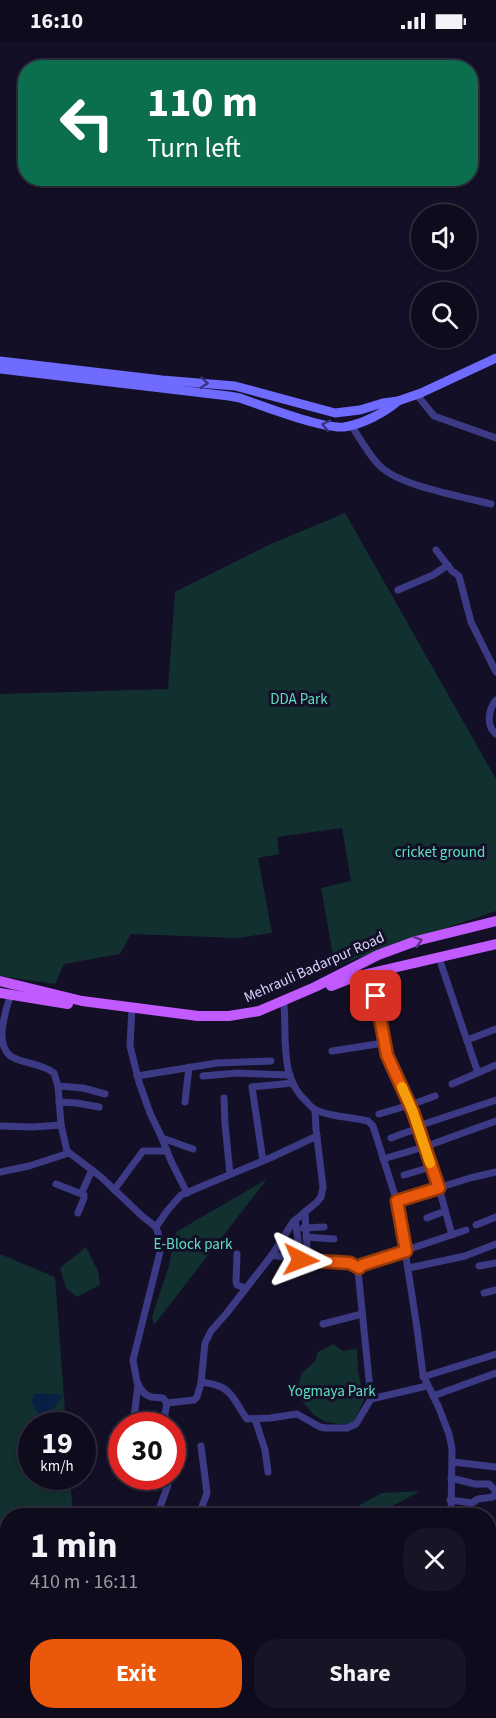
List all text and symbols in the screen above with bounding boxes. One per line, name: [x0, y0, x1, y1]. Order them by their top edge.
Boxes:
text: 16:10: [30, 5, 83, 37]
text: 110 m: [147, 73, 258, 133]
icon: left: [48, 84, 126, 162]
text: Turn left: [147, 129, 241, 168]
map controls: [411, 204, 477, 348]
button: sound: [411, 204, 477, 270]
button: search: [411, 282, 477, 348]
one-way arrow: [200, 376, 209, 389]
one-way arrow: [321, 419, 331, 432]
park label: DDA Park: [270, 689, 328, 710]
park label: cricket ground: [395, 842, 485, 863]
street label: Mehrauli Badarpur Road: [241, 927, 388, 1008]
one-way arrow: [412, 936, 423, 948]
pin: [350, 970, 401, 1021]
icon: arrive: [359, 979, 392, 1012]
position arrow: [269, 1228, 333, 1292]
park label: E-Block park: [154, 1234, 233, 1255]
park label: Yogmaya Park: [287, 1381, 376, 1402]
speed limit sign: 30: [108, 1412, 186, 1490]
text: 19: [41, 1422, 73, 1465]
text: km/h: [40, 1456, 74, 1477]
text: 1 min: [30, 1520, 118, 1571]
button: close: [403, 1528, 466, 1591]
text: 410 m · 16:11: [30, 1568, 138, 1596]
button: Exit: [30, 1639, 242, 1708]
button: Share: [254, 1639, 466, 1708]

